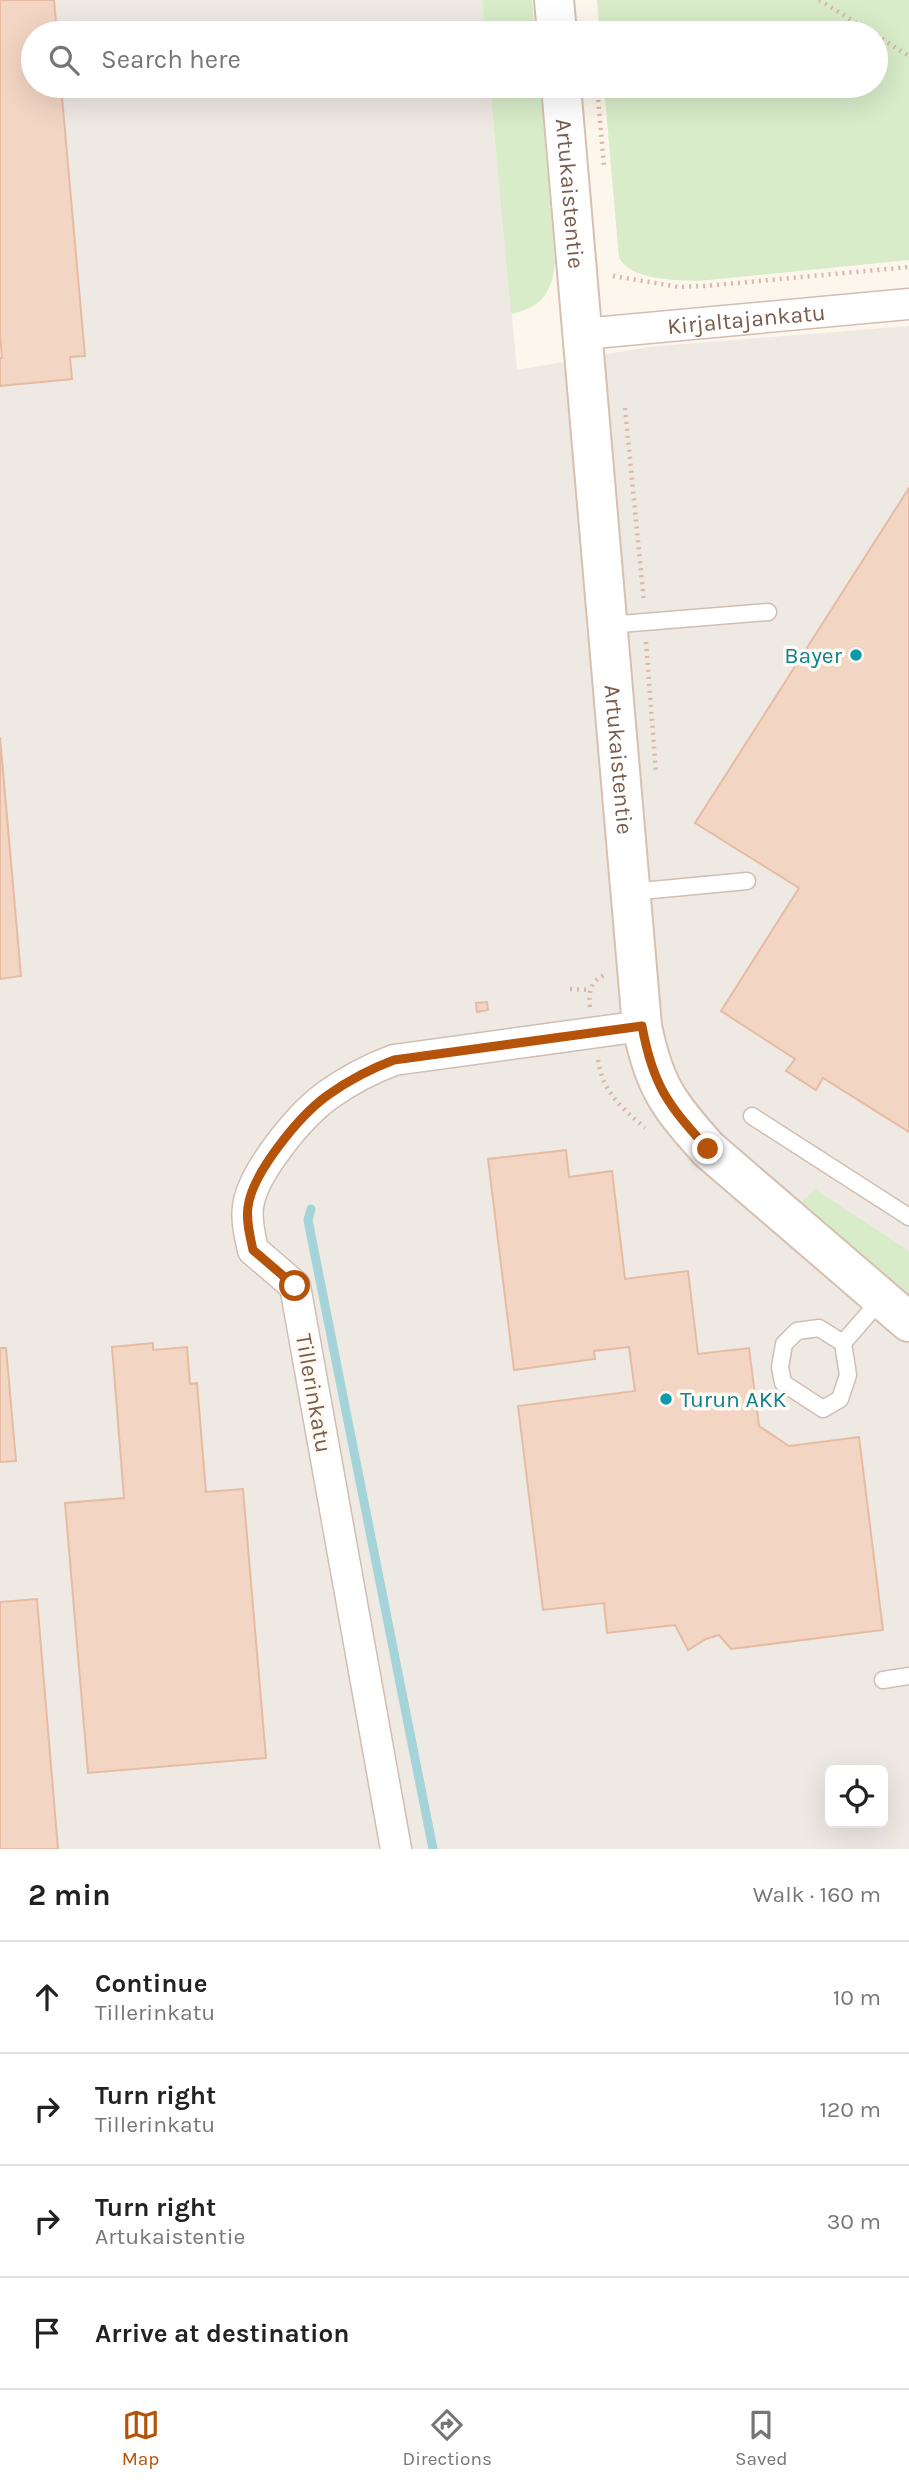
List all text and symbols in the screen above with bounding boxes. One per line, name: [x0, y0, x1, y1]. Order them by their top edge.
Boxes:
search box: [21, 21, 888, 98]
icon: search: [45, 41, 83, 79]
text: Search here: [101, 44, 241, 75]
street label: Artukaistentie: [550, 118, 590, 270]
street label: Kirjaltajankatu: [666, 299, 827, 340]
place label: Bayer: [784, 642, 843, 669]
marker: Bayer: [848, 647, 864, 663]
street label: Artukaistentie: [599, 683, 638, 836]
route end: [692, 1133, 723, 1164]
route start: [279, 1270, 310, 1301]
street label: Tillerinkatu: [290, 1332, 337, 1455]
place label: Turun AKK: [680, 1386, 787, 1413]
marker: Turun AKK: [658, 1391, 674, 1407]
map controls: [825, 1765, 888, 1828]
button: locate: [825, 1765, 888, 1828]
text: 2 min: [28, 1877, 111, 1913]
text: Walk · 160 m: [753, 1881, 881, 1908]
text: Continue: [95, 1968, 207, 1999]
icon: ahead: [28, 1978, 66, 2016]
text: 10 m: [833, 1984, 881, 2011]
text: Tillerinkatu: [95, 1999, 215, 2026]
text: Turn right: [95, 2080, 216, 2111]
icon: right: [28, 2090, 66, 2128]
text: 120 m: [819, 2096, 881, 2123]
text: Tillerinkatu: [95, 2111, 215, 2138]
text: Turn right: [95, 2192, 216, 2223]
icon: right: [28, 2202, 66, 2240]
text: 30 m: [827, 2208, 881, 2235]
text: Artukaistentie: [95, 2223, 245, 2250]
icon: arrive: [28, 2314, 66, 2352]
text: Arrive at destination: [95, 2318, 349, 2349]
tab: Map: [122, 2406, 160, 2470]
tab: Directions: [403, 2406, 492, 2470]
tab: Saved: [735, 2406, 787, 2470]

